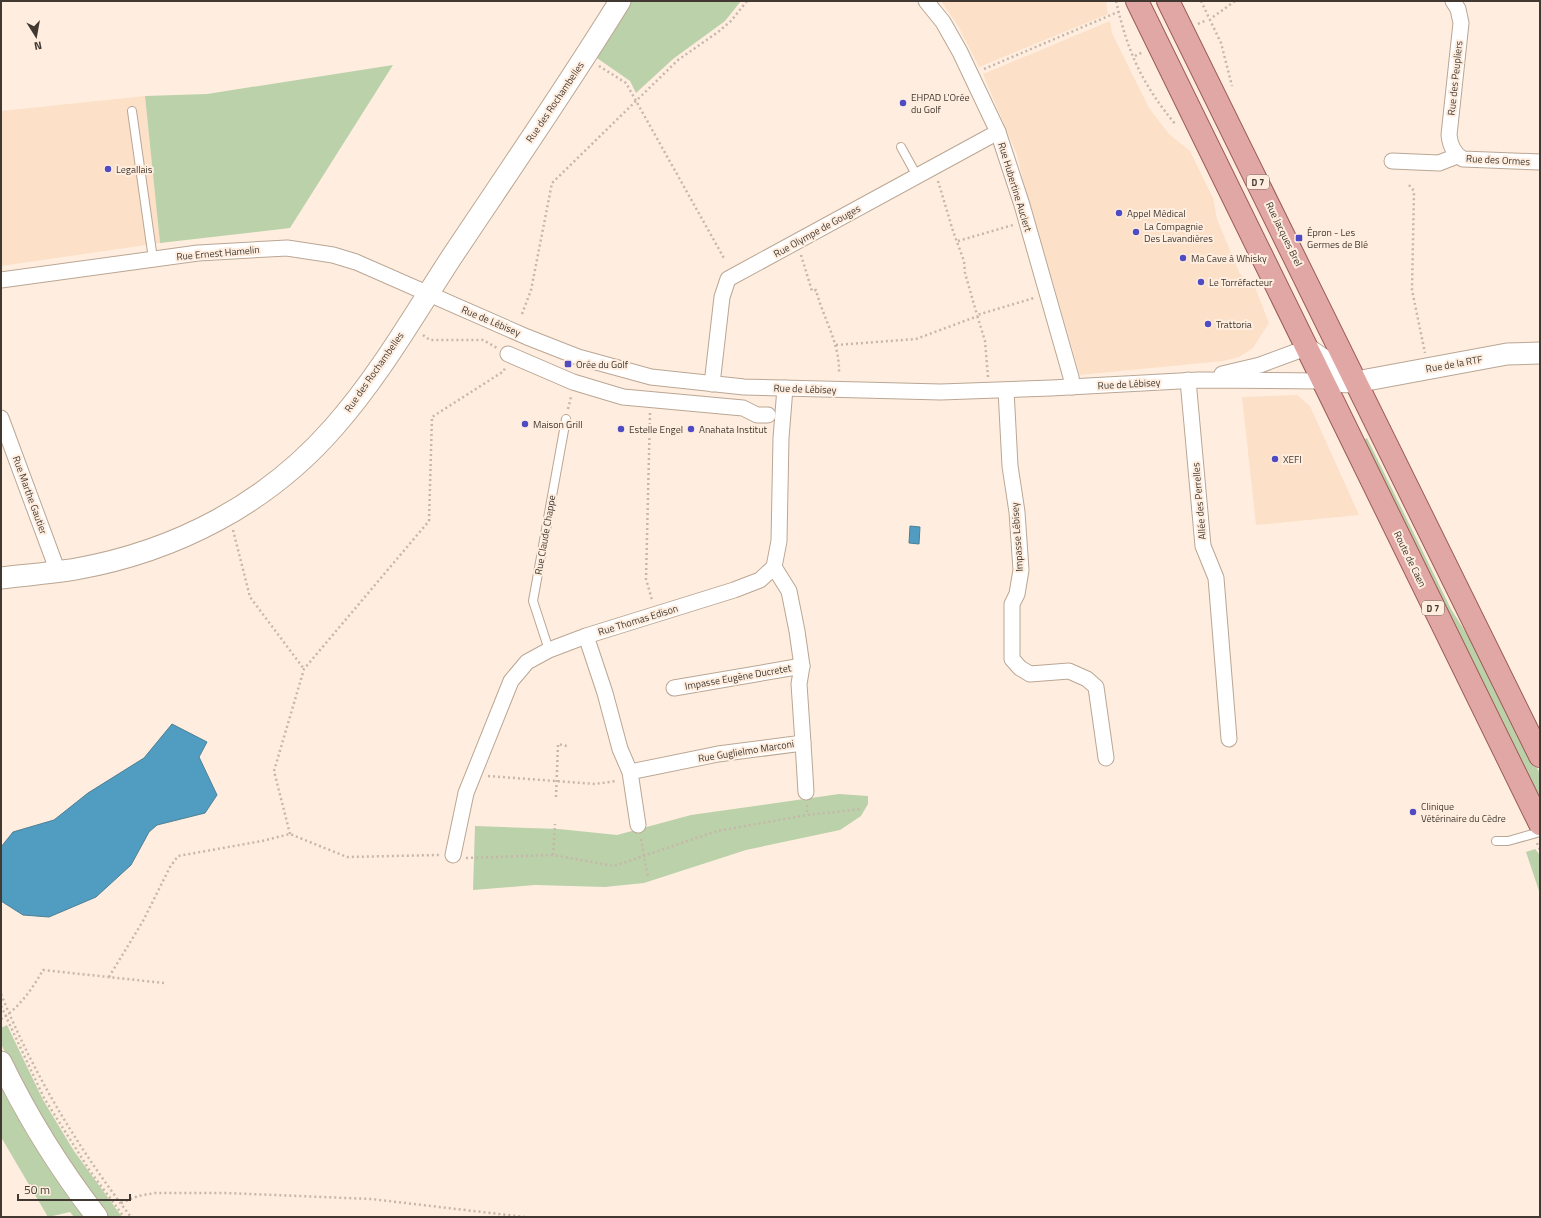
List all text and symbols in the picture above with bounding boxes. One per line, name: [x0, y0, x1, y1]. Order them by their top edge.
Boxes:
north arrow: [16, 16, 56, 56]
text: N: [33, 37, 43, 54]
street label: Rue des Peupliers: [1444, 40, 1466, 116]
street label: Rue des Rochambelles: [522, 58, 588, 146]
place label: EHPAD L'Orée du Golf: [911, 90, 970, 117]
marker: EHPAD L'Orée du Golf: [898, 98, 908, 108]
street label: Rue Hubertine Auclert: [994, 140, 1036, 234]
street label: Rue des Ormes: [1466, 151, 1531, 169]
place label: Legallais: [116, 162, 153, 177]
marker: Legallais: [103, 164, 113, 174]
road number: D 7: [1247, 175, 1269, 189]
street label: Rue Jacques Brel: [1262, 199, 1306, 269]
street label: Rue Olympe de Gouges: [771, 201, 864, 261]
place label: Appel Médical: [1127, 206, 1186, 221]
marker: Appel Médical: [1114, 208, 1124, 218]
place label: La Compagnie Des Lavandières: [1144, 219, 1213, 246]
place label: Épron - Les Germes de Blé: [1307, 225, 1368, 252]
marker: La Compagnie Des Lavandières: [1131, 227, 1141, 237]
marker: Épron - Les Germes de Blé: [1294, 233, 1304, 243]
street label: Rue Ernest Hamelin: [176, 242, 260, 264]
place label: Ma Cave à Whisky: [1191, 251, 1267, 266]
marker: Ma Cave à Whisky: [1178, 253, 1188, 263]
place label: Le Torréfacteur: [1209, 275, 1273, 290]
marker: Le Torréfacteur: [1196, 277, 1206, 287]
street label: Rue de Lébisey: [459, 302, 523, 340]
place label: Trattoria: [1216, 317, 1252, 332]
marker: Trattoria: [1203, 319, 1213, 329]
street label: Rue des Rochambelles: [341, 329, 408, 415]
street label: Rue de la RTF: [1424, 352, 1484, 376]
place label: Orée du Golf: [576, 357, 629, 372]
marker: Orée du Golf: [563, 359, 573, 369]
street label: Rue de Lébisey: [1097, 375, 1161, 393]
street label: Rue de Lébisey: [773, 380, 837, 398]
place label: Maison Grill: [533, 417, 583, 432]
marker: Maison Grill: [520, 419, 530, 429]
place label: Estelle Engel: [629, 422, 683, 437]
place label: Anahata Institut: [699, 422, 767, 437]
marker: Estelle Engel: [616, 424, 626, 434]
marker: Anahata Institut: [686, 424, 696, 434]
place label: XEFI: [1283, 452, 1302, 467]
street label: Rue Marthe Gautier: [9, 454, 51, 537]
marker: XEFI: [1270, 454, 1280, 464]
street label: Allée des Perrelles: [1188, 462, 1210, 540]
street label: Rue Claude Chappe: [531, 494, 559, 576]
street label: Impasse Lébisey: [1007, 502, 1027, 572]
street label: Route de Caen: [1390, 528, 1430, 590]
street label: Rue Thomas Edison: [596, 601, 680, 639]
road number: D 7: [1422, 601, 1444, 615]
street label: Impasse Eugène Ducretet: [684, 660, 793, 694]
street label: Rue Guglielmo Marconi: [697, 736, 795, 766]
place label: Clinique Vétérinaire du Cèdre: [1421, 799, 1506, 826]
marker: Clinique Vétérinaire du Cèdre: [1408, 807, 1418, 817]
scale bar: [18, 1176, 130, 1202]
text: 50 m: [24, 1180, 50, 1199]

